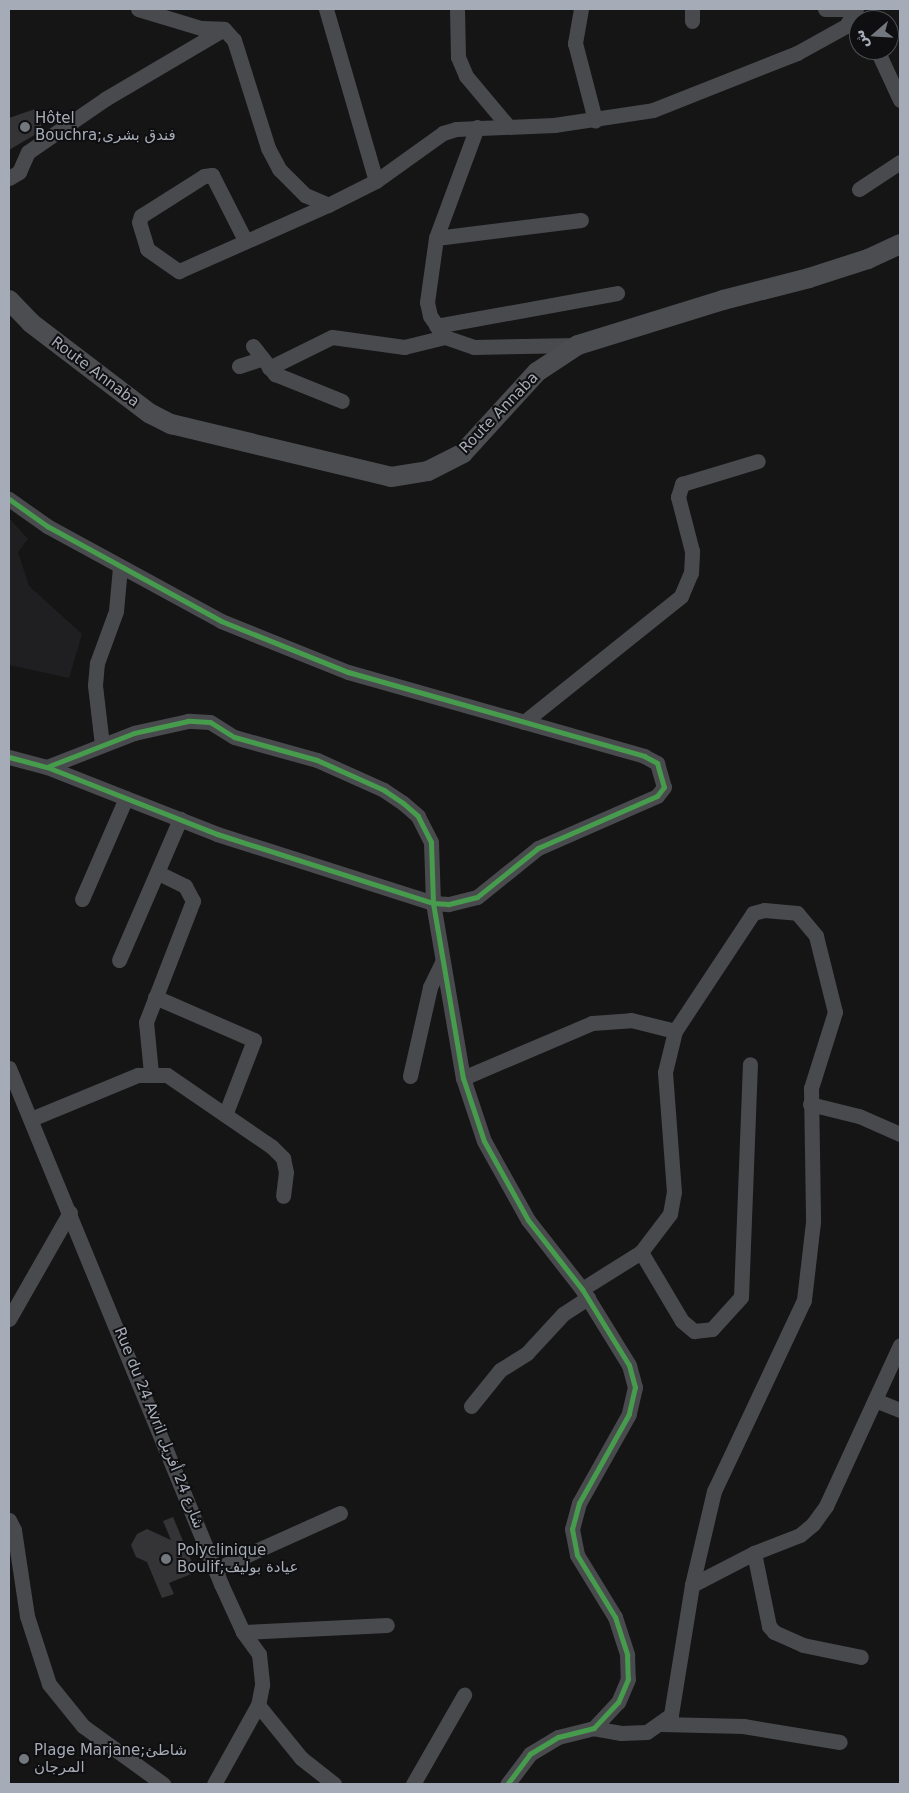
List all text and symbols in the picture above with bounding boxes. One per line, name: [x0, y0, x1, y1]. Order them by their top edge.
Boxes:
north arrow: [849, 10, 899, 60]
text: ش: [850, 28, 871, 51]
place label: Hôtel Bouchra;فندق بشرى: [35, 109, 176, 144]
marker: Hôtel Bouchra;فندق بشرى: [19, 121, 31, 133]
street label: Route Annaba: [47, 333, 143, 411]
street label: Route Annaba: [456, 369, 542, 457]
street label: Rue du 24 Avril شارع 24 أفريل: [110, 1325, 208, 1531]
place label: Polyclinique Boulif;عيادة بوليف: [177, 1541, 299, 1576]
marker: Polyclinique Boulif;عيادة بوليف: [159, 1552, 173, 1566]
place label: Plage Marjane;شاطئ المرجان: [34, 1741, 187, 1776]
marker: Plage Marjane;شاطئ المرجان: [18, 1753, 30, 1765]

